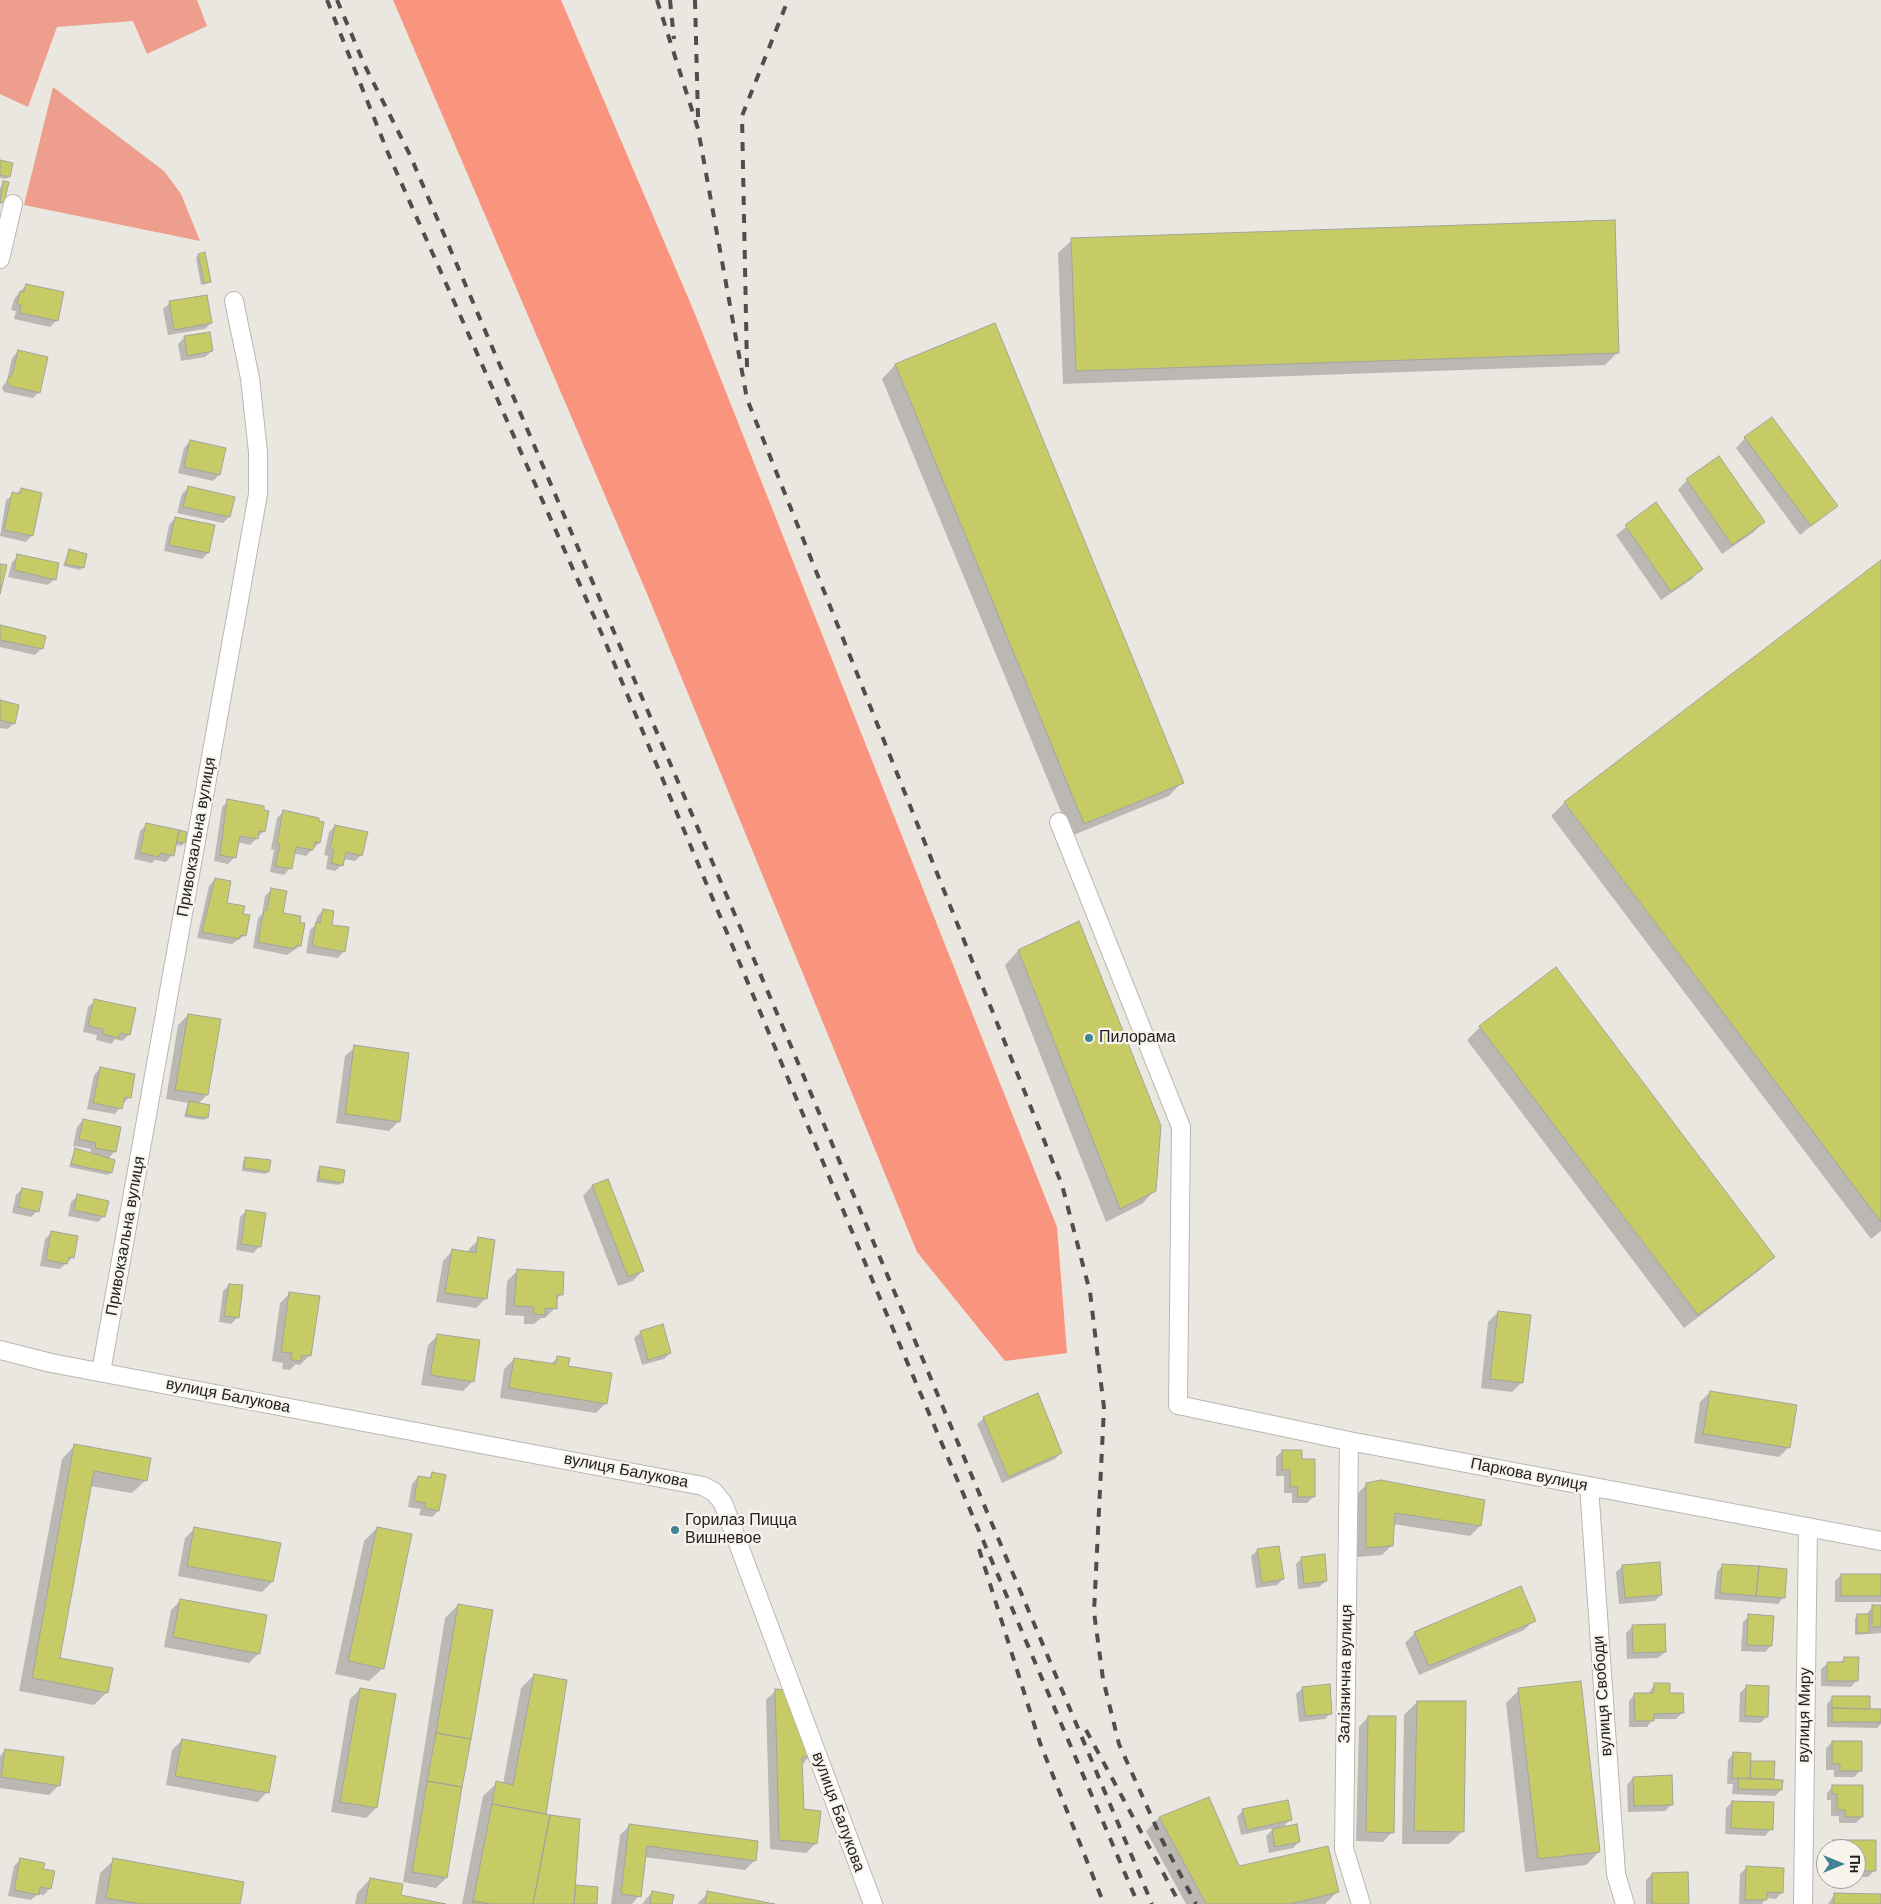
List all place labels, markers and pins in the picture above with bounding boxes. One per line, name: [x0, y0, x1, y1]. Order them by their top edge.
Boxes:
place label: Пилорама: [1099, 1028, 1176, 1048]
marker: Пилорама: [1083, 1032, 1095, 1044]
place label: Горилаз Пицца Вишневое: [685, 1511, 797, 1549]
marker: Горилаз Пицца Вишневое: [669, 1524, 681, 1536]

